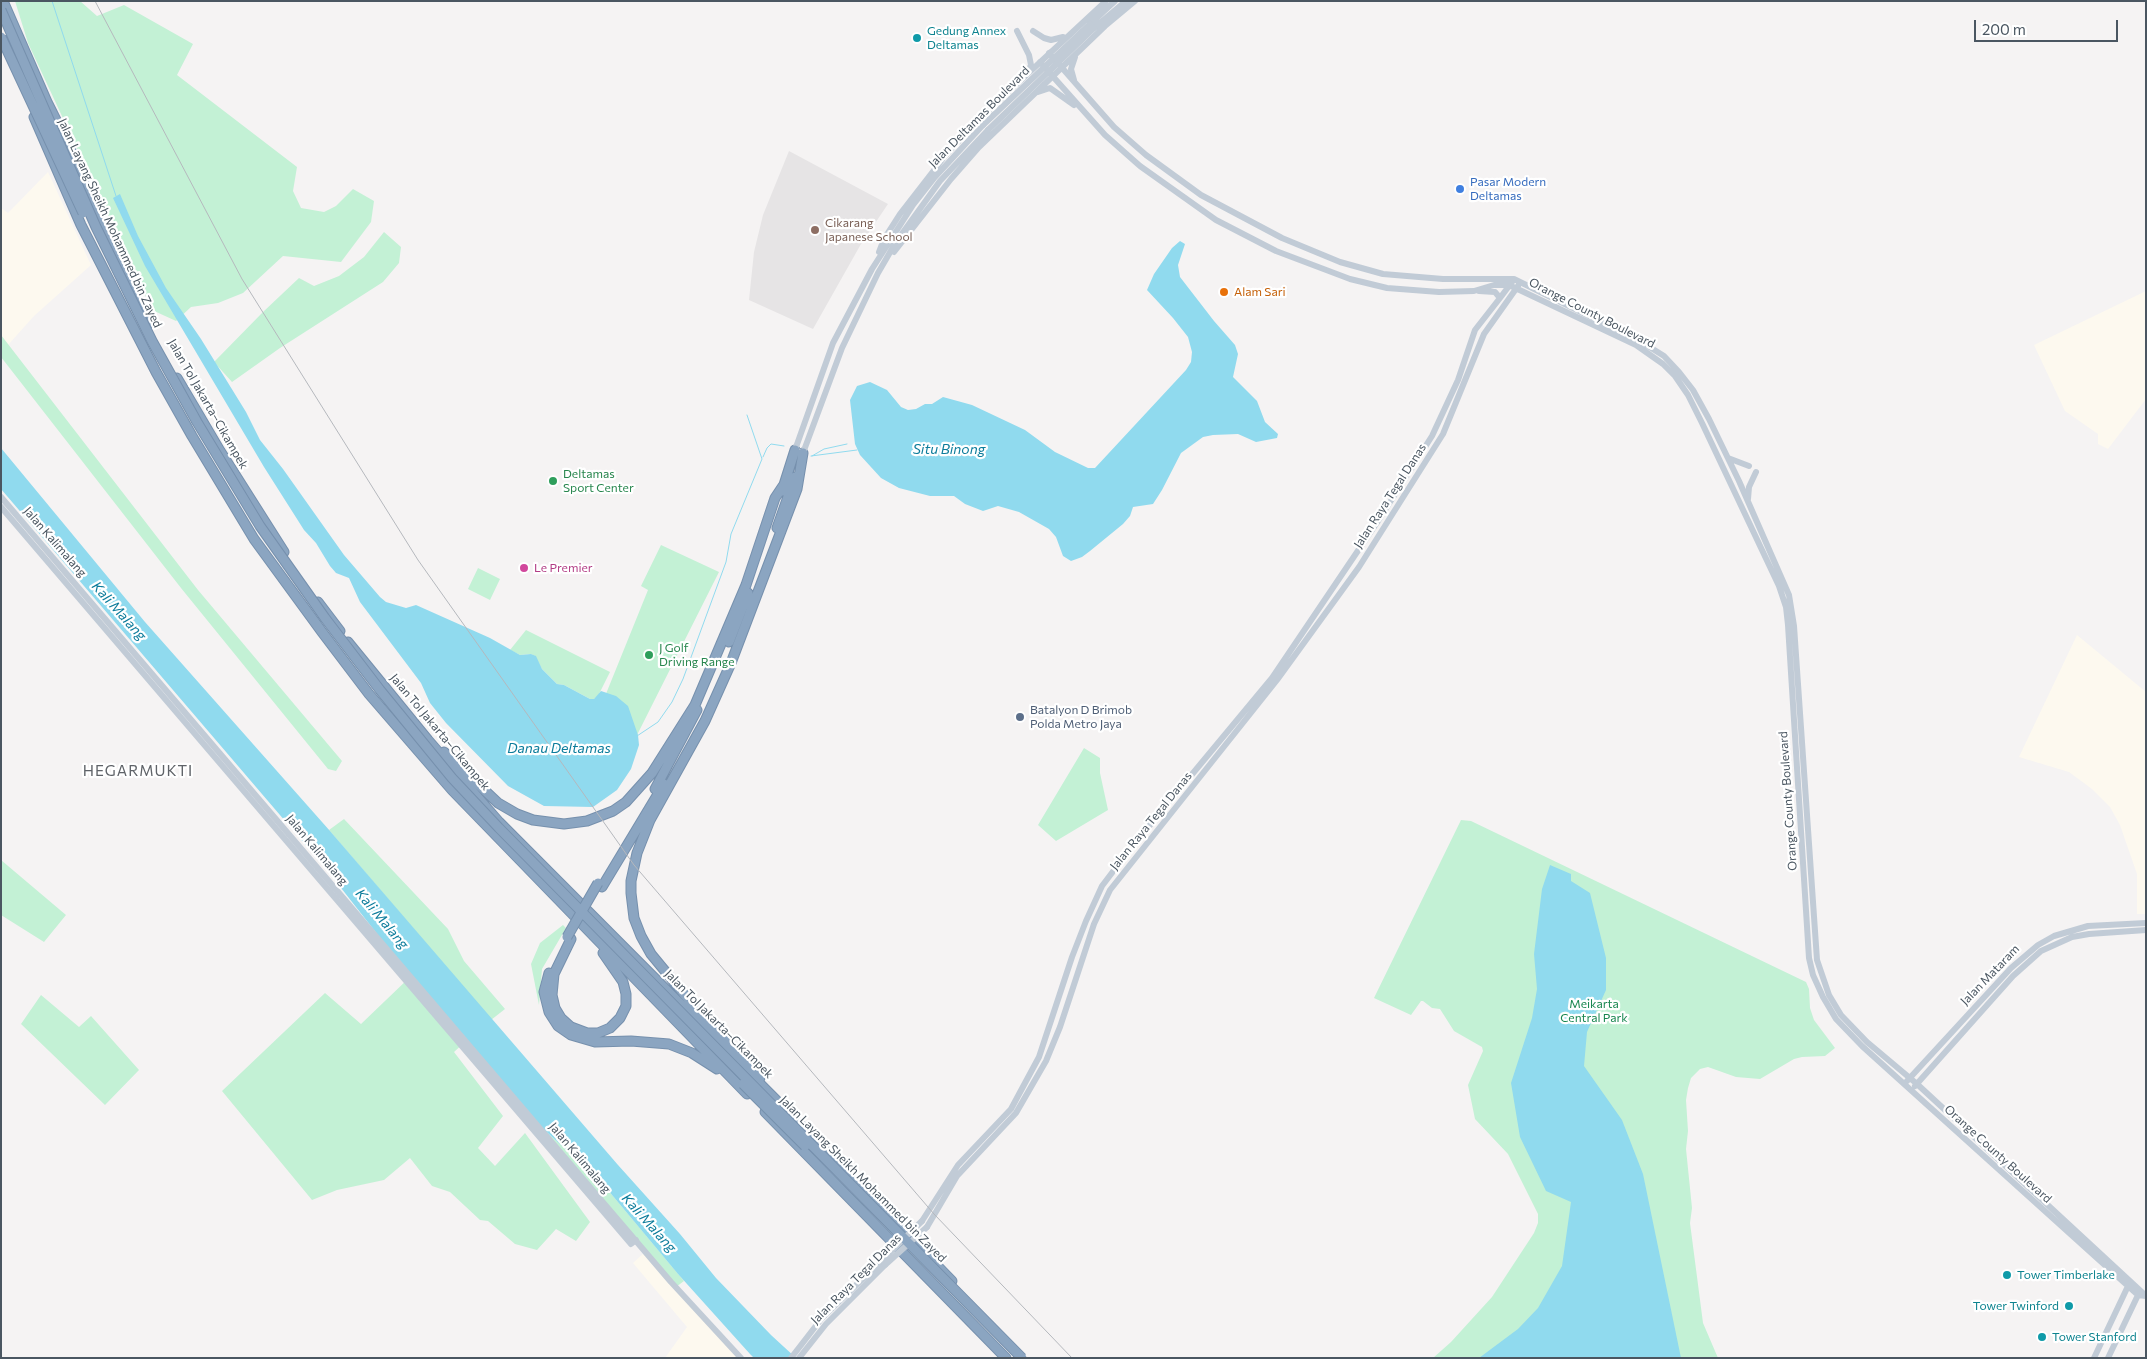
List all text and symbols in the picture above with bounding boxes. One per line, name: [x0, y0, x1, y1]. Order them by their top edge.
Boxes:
scale bar: [1977, 10, 2121, 42]
text: 200 m: [1982, 20, 2026, 38]
place label: Gedung Annex Deltamas: [927, 24, 1006, 52]
marker: Gedung Annex Deltamas: [911, 32, 923, 44]
street label: Jalan Deltamas Boulevard: [926, 64, 1032, 170]
street label: Jalan Layang Sheikh Mohammed bin Zayed: [55, 116, 165, 330]
place label: Pasar Modern Deltamas: [1470, 175, 1546, 203]
marker: Pasar Modern Deltamas: [1454, 183, 1466, 195]
place label: Cikarang Japanese School: [825, 216, 913, 244]
marker: Cikarang Japanese School: [809, 224, 821, 236]
street label: Orange County Boulevard: [1526, 275, 1658, 351]
place label: Alam Sari: [1234, 285, 1286, 299]
marker: Alam Sari: [1218, 286, 1230, 298]
street label: Jalan Tol Jakarta–Cikampek: [165, 336, 251, 472]
water label: Situ Binong: [913, 441, 985, 457]
street label: Jalan Raya Tegal Danas: [1351, 441, 1429, 551]
place label: Deltamas Sport Center: [563, 467, 634, 495]
marker: Deltamas Sport Center: [547, 475, 559, 487]
street label: Jalan Kalimalang: [21, 504, 89, 580]
place label: Le Premier: [534, 561, 593, 575]
marker: Le Premier: [518, 562, 530, 574]
water label: Kali Malang: [88, 578, 150, 644]
place label: J Golf Driving Range: [659, 641, 735, 669]
marker: J Golf Driving Range: [643, 649, 655, 661]
street label: Jalan Tol Jakarta–Cikampek: [387, 671, 493, 793]
place label: Batalyon D Brimob Polda Metro Jaya: [1030, 703, 1132, 731]
marker: Batalyon D Brimob Polda Metro Jaya: [1014, 711, 1026, 723]
street label: Orange County Boulevard: [1776, 731, 1800, 871]
water label: Danau Deltamas: [507, 740, 611, 756]
district label: HEGARMUKTI: [81, 762, 195, 780]
street label: Jalan Raya Tegal Danas: [1107, 769, 1195, 873]
street label: Jalan Kalimalang: [283, 812, 351, 888]
water label: Kali Malang: [352, 885, 412, 953]
street label: Jalan Mataram: [1958, 942, 2022, 1008]
street label: Jalan Tol Jakarta–Cikampek: [662, 967, 776, 1081]
park label: Meikarta Central Park: [1560, 997, 1628, 1025]
street label: Jalan Layang Sheikh Mohammed bin Zayed: [777, 1093, 949, 1265]
street label: Orange County Boulevard: [1941, 1102, 2055, 1206]
street label: Jalan Kalimalang: [546, 1120, 614, 1196]
water label: Kali Malang: [618, 1190, 680, 1256]
street label: Jalan Raya Tegal Danas: [808, 1231, 904, 1327]
place label: Tower Timberlake: [2017, 1268, 2115, 1282]
marker: Tower Timberlake: [2001, 1269, 2013, 1281]
place label: Tower Twinford: [1973, 1299, 2059, 1313]
marker: Tower Twinford: [2063, 1300, 2075, 1312]
place label: Tower Stanford: [2052, 1330, 2137, 1344]
marker: Tower Stanford: [2036, 1331, 2048, 1343]

